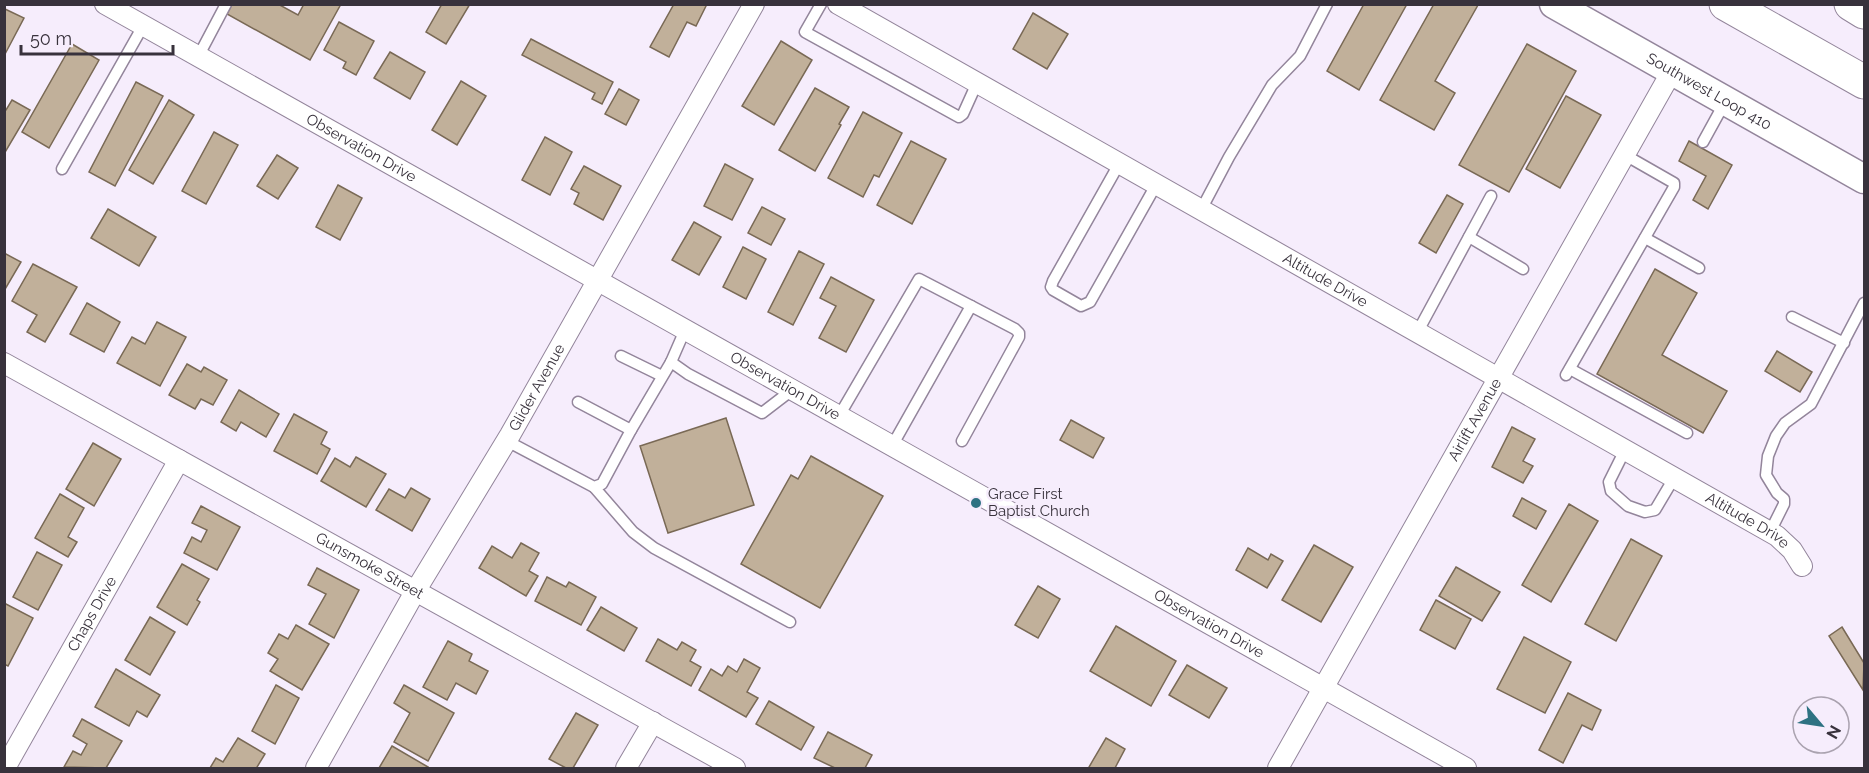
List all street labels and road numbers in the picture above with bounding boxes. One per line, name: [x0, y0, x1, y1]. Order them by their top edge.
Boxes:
street label: Southwest Loop 410: [1643, 49, 1775, 134]
street label: Observation Drive: [303, 110, 420, 186]
street label: Altitude Drive: [1280, 249, 1371, 311]
street label: Glider Avenue: [505, 341, 569, 434]
street label: Observation Drive: [727, 348, 844, 424]
street label: Airlift Avenue: [1444, 375, 1505, 464]
street label: Altitude Drive: [1703, 489, 1793, 552]
street label: Gunsmoke Street: [313, 529, 427, 603]
street label: Chaps Drive: [64, 573, 121, 655]
street label: Observation Drive: [1151, 586, 1267, 662]

